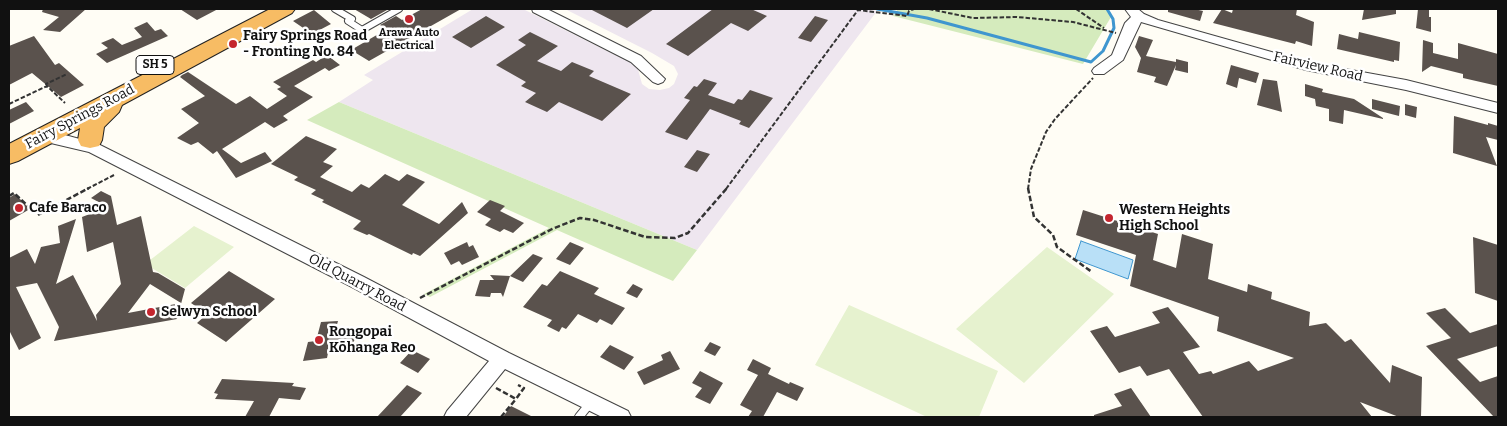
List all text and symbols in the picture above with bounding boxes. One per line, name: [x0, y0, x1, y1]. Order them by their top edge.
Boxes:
marker: Arawa Auto Electrical: [403, 13, 415, 25]
place label: Arawa Auto Electrical: [379, 26, 439, 52]
place label: Fairy Springs Road - Fronting No. 84: [243, 28, 367, 60]
marker: Fairy Springs Road - Fronting No. 84: [227, 38, 239, 50]
street label: Fairview Road: [1272, 49, 1364, 85]
road number: SH 5: [136, 56, 174, 74]
street label: Fairy Springs Road: [23, 81, 137, 153]
place label: Cafe Baraco: [29, 200, 107, 216]
marker: Cafe Baraco: [13, 202, 25, 214]
place label: Western Heights High School: [1119, 202, 1230, 234]
marker: Western Heights High School: [1103, 212, 1115, 224]
street label: Old Quarry Road: [305, 250, 409, 316]
place label: Selwyn School: [161, 304, 257, 320]
marker: Selwyn School: [145, 306, 157, 318]
place label: Rongopai Kōhanga Reo: [329, 324, 415, 357]
marker: Rongopai Kōhanga Reo: [313, 334, 325, 346]

